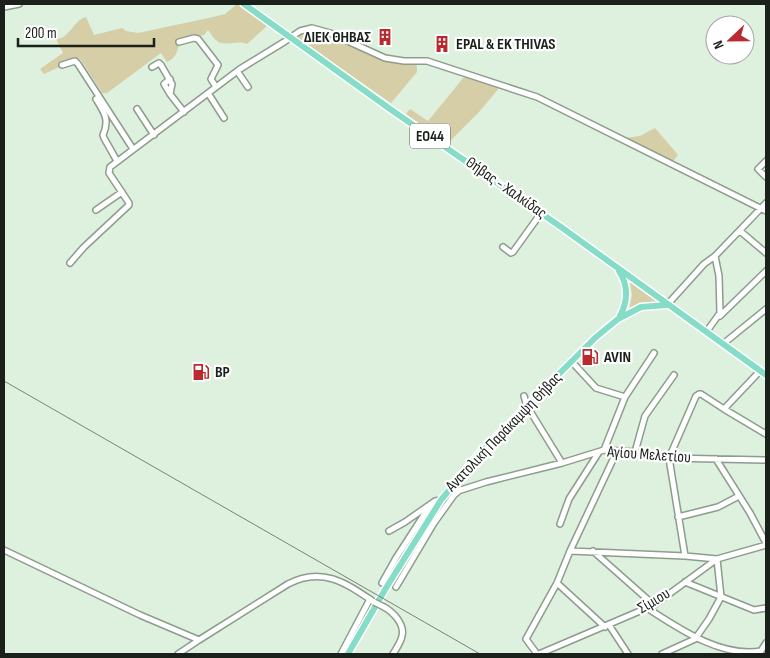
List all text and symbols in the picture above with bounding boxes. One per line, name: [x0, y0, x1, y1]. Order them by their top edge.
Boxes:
scale bar: [18, 15, 154, 47]
north arrow: [705, 15, 755, 65]
text: 200 m: [25, 24, 57, 43]
building icon: ΔΙΕΚ ΘΗΒΑΣ: [375, 27, 395, 47]
place label: ΔΙΕΚ ΘΗΒΑΣ: [304, 28, 371, 47]
building icon: EPAL & EK THIVAS: [432, 34, 452, 54]
place label: EPAL & EK THIVAS: [456, 35, 556, 54]
text: N: [709, 38, 728, 51]
road number: ΕΟ44: [410, 124, 450, 148]
street label: Θήβας - Χαλκίδας: [462, 153, 550, 223]
fuel station icon: AVIN: [580, 347, 600, 367]
place label: AVIN: [603, 348, 631, 367]
fuel station icon: BP: [191, 362, 211, 382]
place label: BP: [215, 363, 230, 382]
street label: Ανατολική Παράκαμψη Θήβας: [441, 368, 566, 497]
street label: Αγίου Μελετίου: [606, 443, 691, 467]
street label: Σίμιου: [634, 584, 674, 618]

